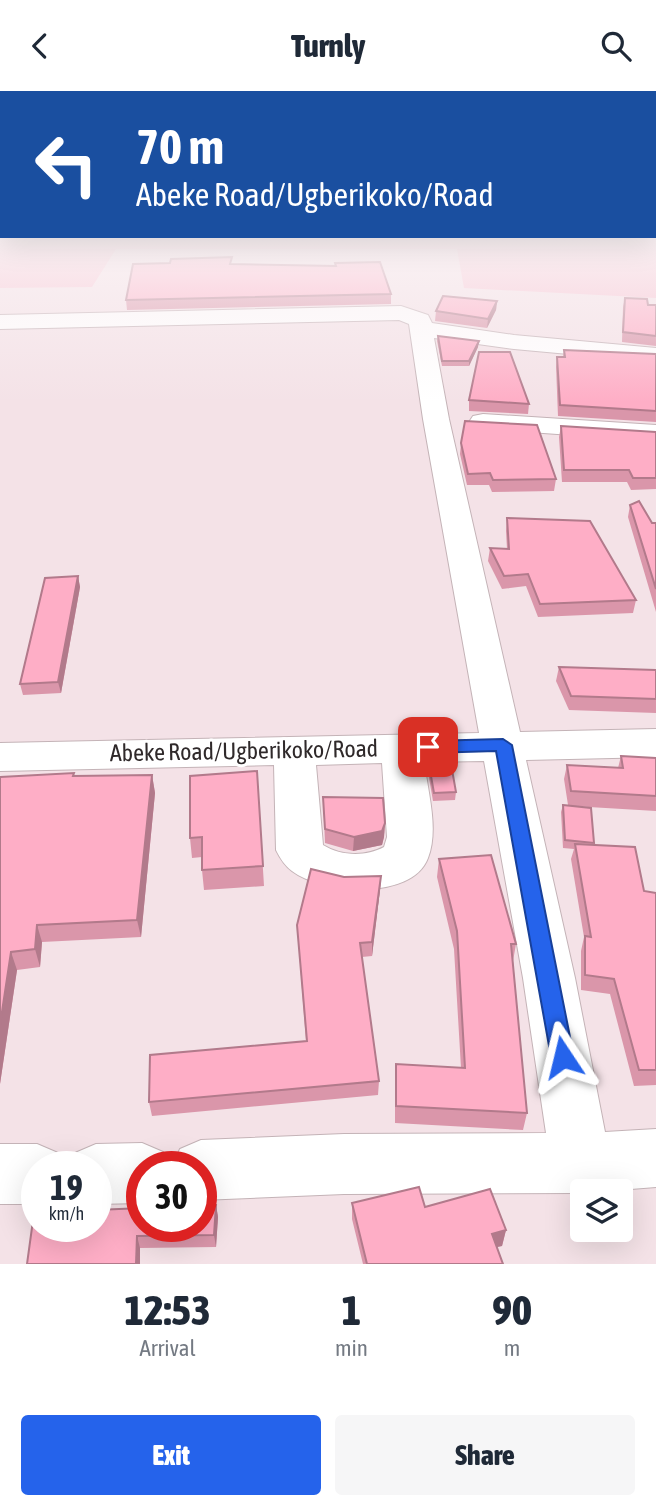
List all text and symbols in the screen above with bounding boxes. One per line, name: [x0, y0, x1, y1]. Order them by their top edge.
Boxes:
icon: back: [21, 27, 59, 65]
text: Turnly: [291, 27, 365, 64]
icon: search: [597, 27, 635, 65]
text: 70 m: [136, 118, 224, 174]
icon: left: [21, 119, 112, 210]
text: Abeke Road/Ugberikoko/Road: [136, 176, 494, 213]
pin: [398, 717, 458, 777]
icon: arrive: [409, 728, 447, 766]
street label: Abeke Road/Ugberikoko/Road: [110, 735, 378, 766]
position arrow: [526, 1020, 600, 1094]
speed limit sign: 30: [126, 1151, 217, 1242]
text: 19: [50, 1167, 83, 1207]
map controls: [570, 1179, 633, 1242]
button: layers: [570, 1179, 633, 1242]
text: km/h: [49, 1203, 84, 1224]
text: 12:53: [124, 1286, 211, 1334]
text: 1: [342, 1286, 361, 1334]
text: 90: [492, 1286, 532, 1334]
text: Arrival: [139, 1335, 196, 1361]
text: min: [335, 1335, 368, 1361]
text: m: [504, 1335, 520, 1361]
button: Exit: [21, 1415, 321, 1495]
button: Share: [335, 1415, 635, 1495]

